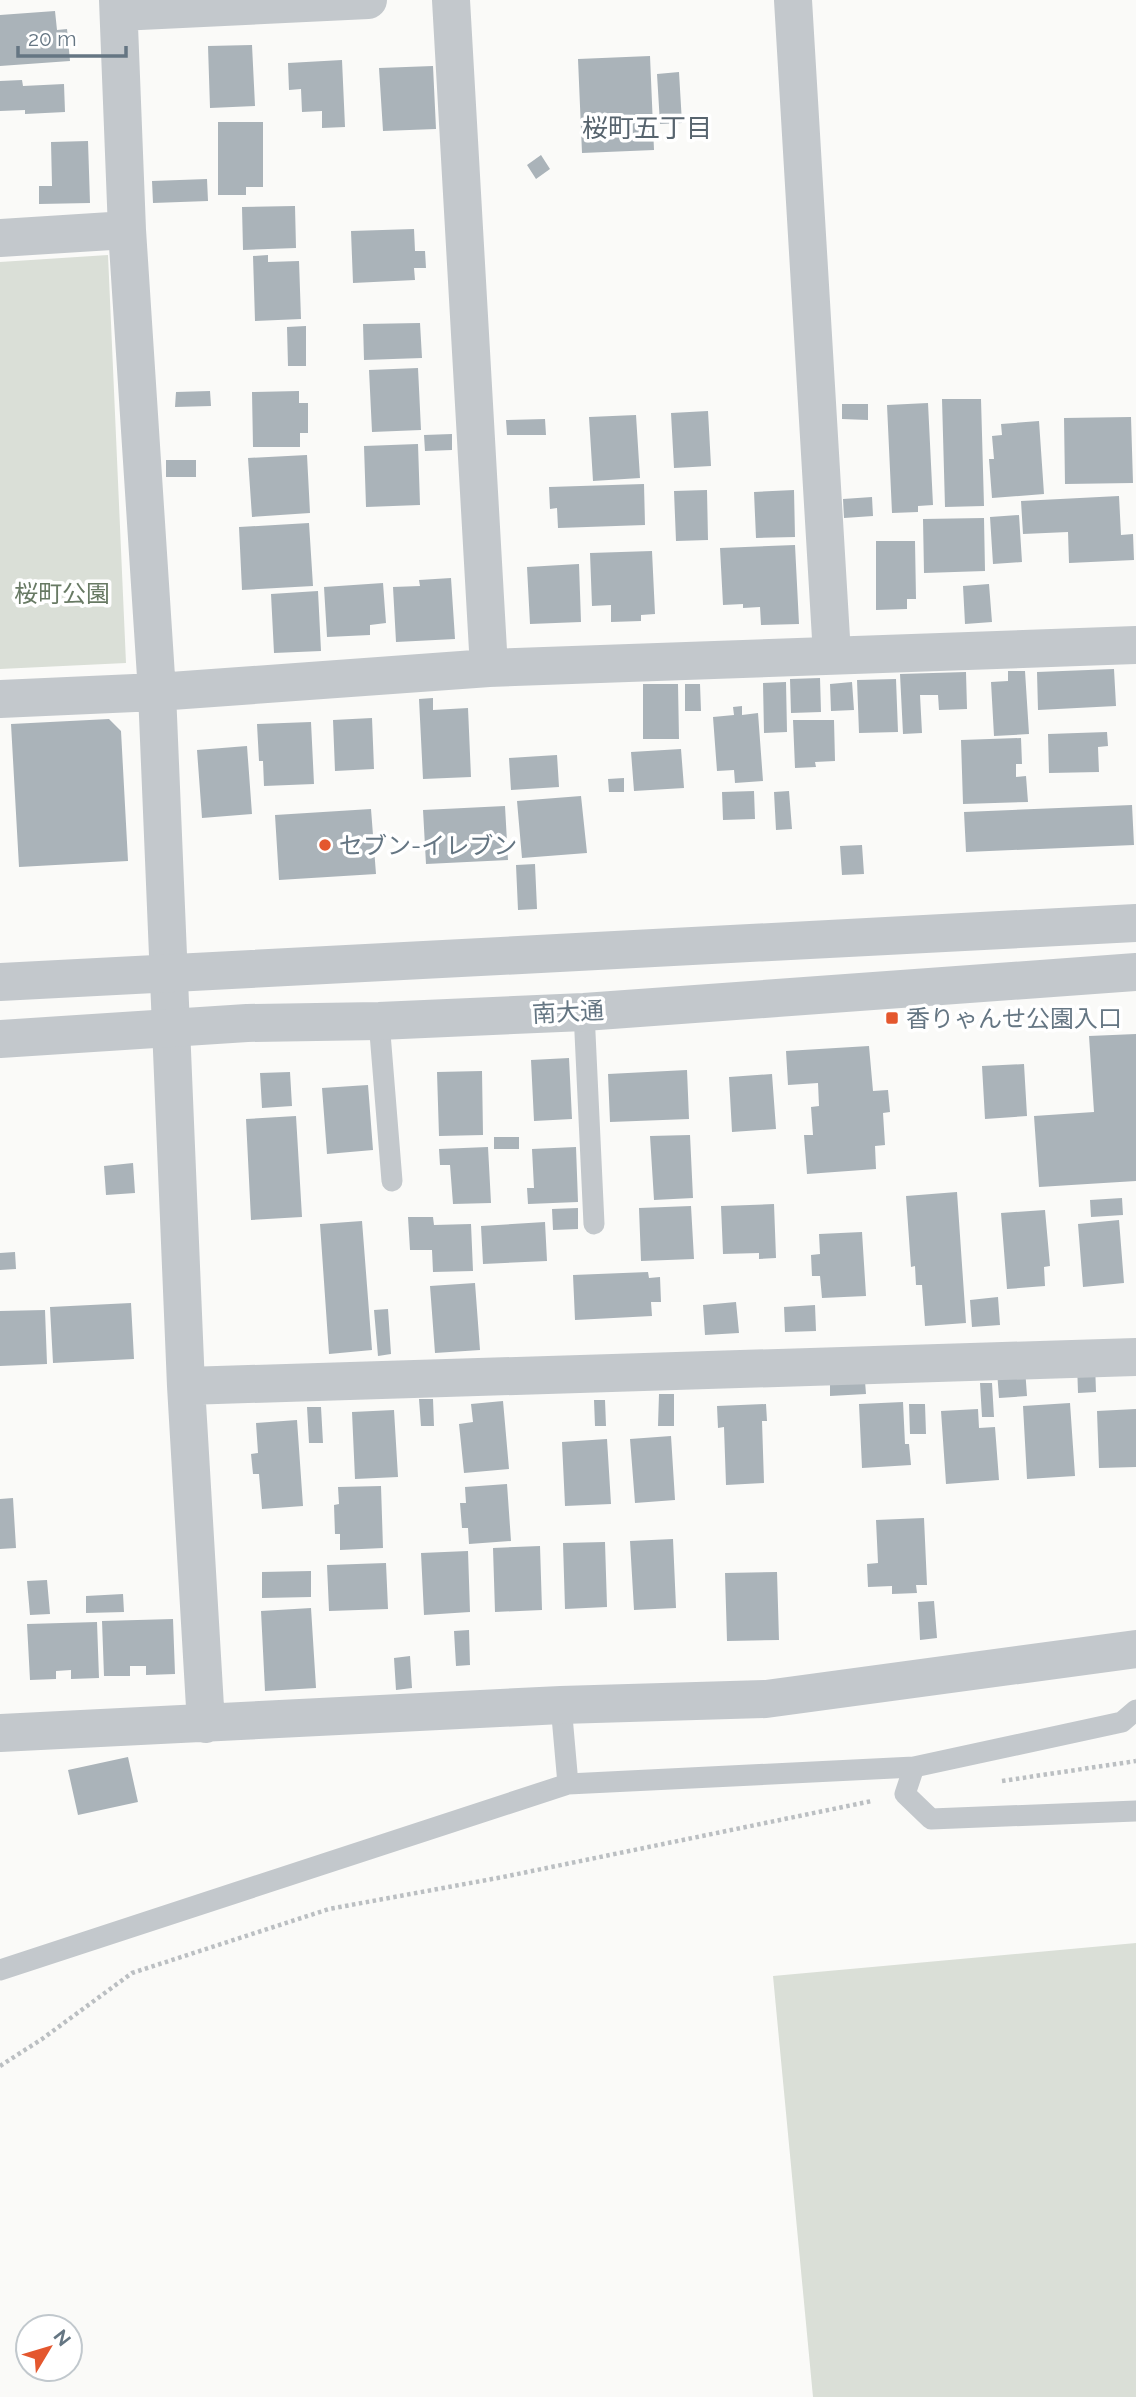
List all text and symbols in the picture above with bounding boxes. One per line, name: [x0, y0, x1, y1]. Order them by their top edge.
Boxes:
scale bar: [18, 14, 126, 58]
text: 20 m: [28, 26, 76, 51]
district label: 桜町五丁目: [582, 113, 712, 143]
park label: 桜町公園: [14, 579, 110, 608]
place label: セブン-イレブン: [339, 831, 517, 860]
marker: セブン-イレブン: [317, 837, 333, 853]
street label: 南大通: [531, 996, 605, 1028]
place label: 香りゃんせ公園入口: [906, 1004, 1122, 1033]
marker: 香りゃんせ公園入口: [884, 1010, 900, 1026]
north arrow: [14, 2313, 84, 2383]
text: N: [49, 2325, 76, 2350]

